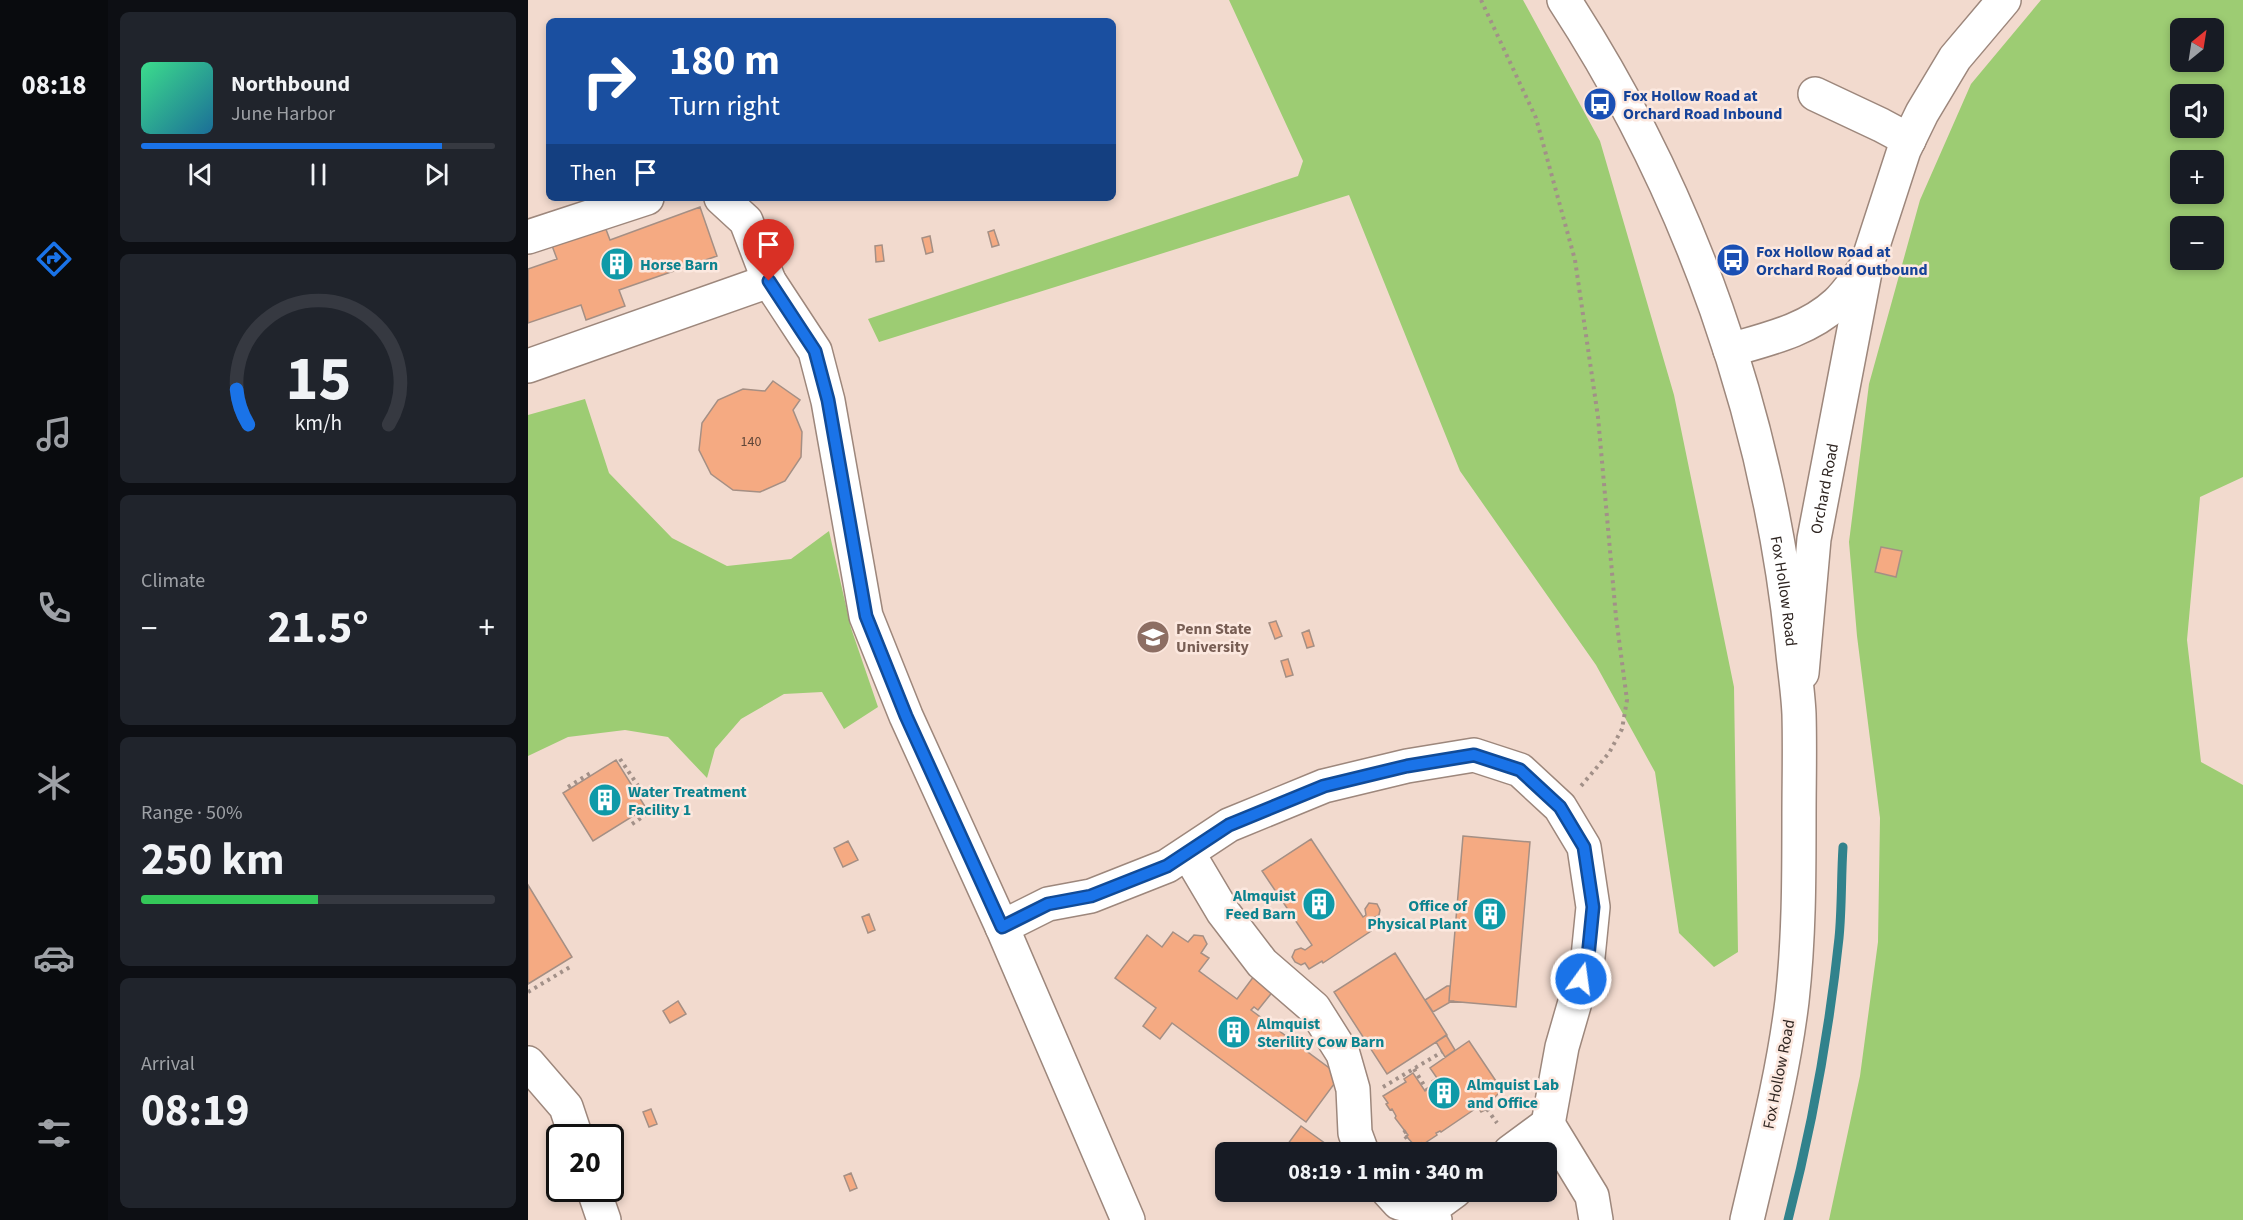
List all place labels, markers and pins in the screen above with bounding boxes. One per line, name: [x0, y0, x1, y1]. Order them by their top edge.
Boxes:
place label: Fox Hollow Road at Orchard Road Inbound: [1623, 85, 1782, 125]
bus stop icon: Fox Hollow Road at Orchard Road Inbound: [1582, 86, 1618, 122]
pin: [743, 219, 794, 281]
place label: Fox Hollow Road at Orchard Road Outbound: [1756, 241, 1928, 281]
bus stop icon: Fox Hollow Road at Orchard Road Outbound: [1715, 242, 1751, 278]
building icon: Horse Barn: [599, 246, 635, 282]
place label: Horse Barn: [640, 254, 718, 276]
place label: Penn State University: [1176, 618, 1252, 658]
school or university icon: Penn State University: [1135, 619, 1171, 655]
place label: Water Treatment Facility 1: [628, 781, 747, 821]
building icon: Water Treatment Facility 1: [587, 782, 623, 818]
place label: Almquist Feed Barn: [1225, 885, 1296, 925]
building icon: Almquist Feed Barn: [1301, 886, 1337, 922]
place label: Office of Physical Plant: [1367, 895, 1468, 935]
building icon: Office of Physical Plant: [1472, 896, 1508, 932]
place label: Almquist Sterility Cow Barn: [1256, 1013, 1384, 1053]
building icon: Almquist Sterility Cow Barn: [1216, 1014, 1252, 1050]
place label: Almquist Lab and Office: [1466, 1074, 1559, 1114]
building icon: Almquist Lab and Office: [1426, 1075, 1462, 1111]

